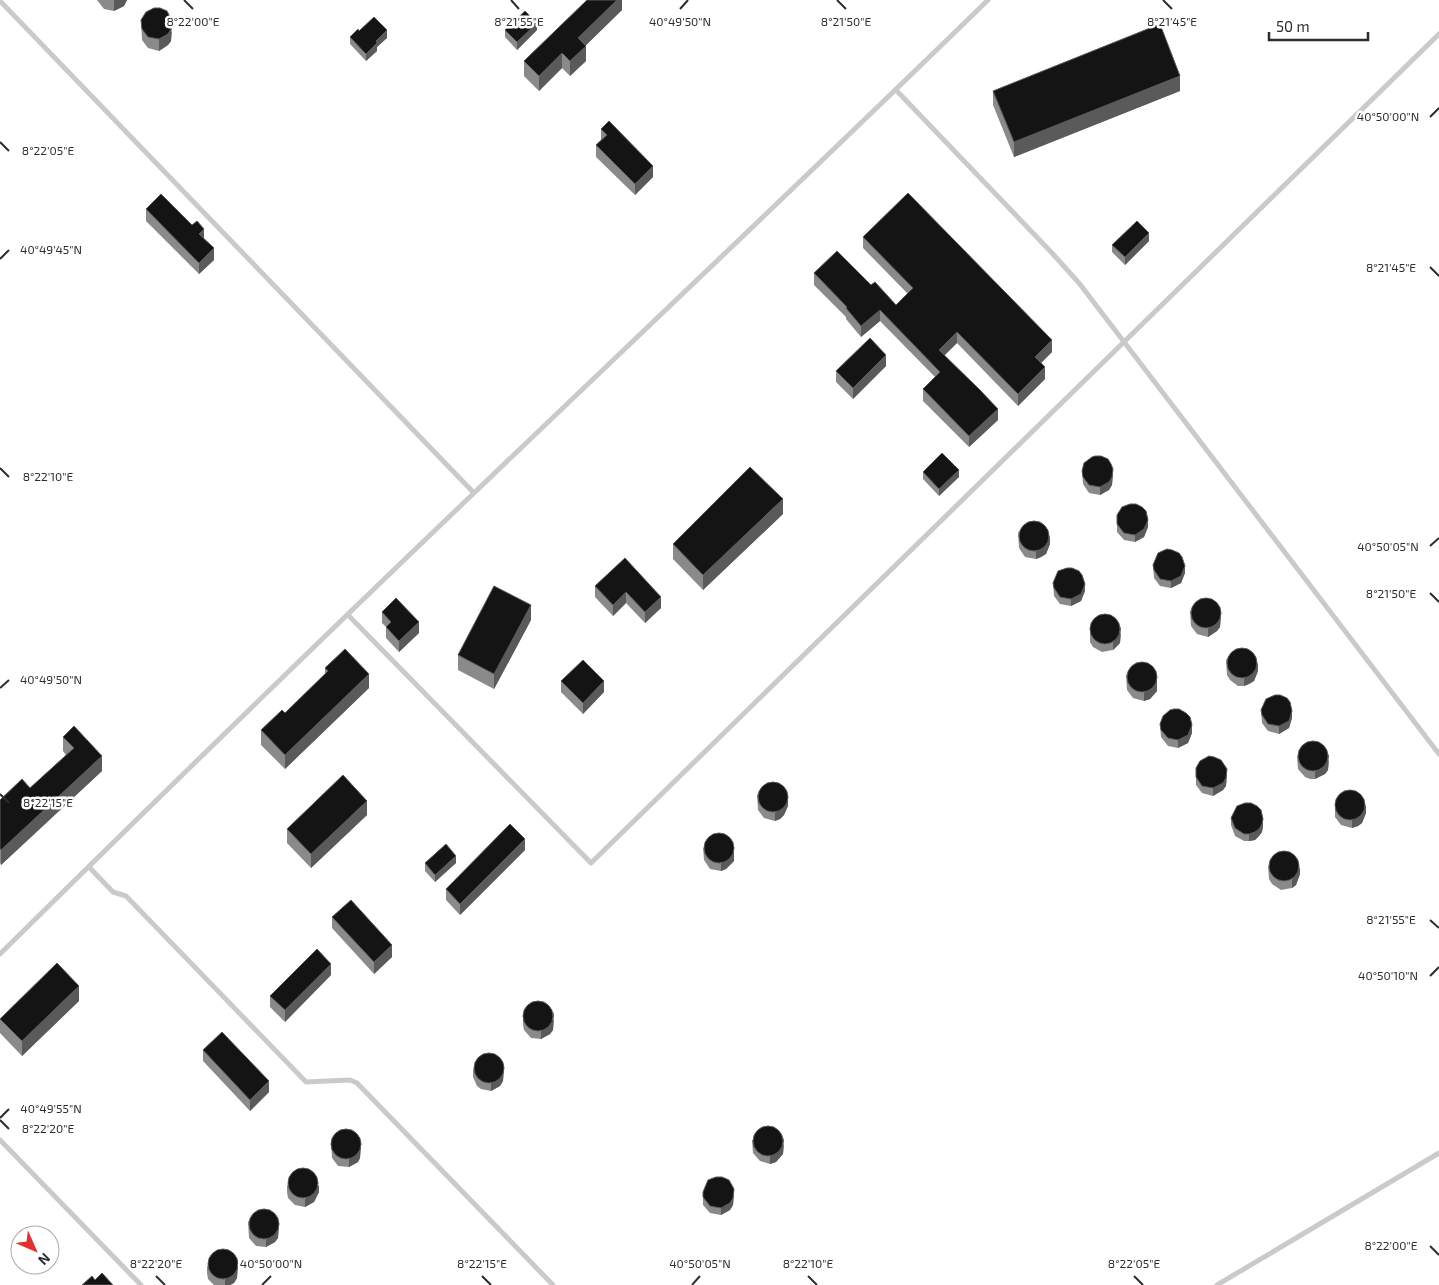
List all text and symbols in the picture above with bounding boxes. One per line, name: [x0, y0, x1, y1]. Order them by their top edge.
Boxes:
scale bar: [1269, 10, 1368, 42]
text: 8°22'00"E: [166, 14, 220, 28]
text: 8°21'55"E: [494, 14, 544, 28]
text: 40°49'50"N: [649, 14, 711, 28]
text: 8°21'50"E: [821, 14, 871, 28]
text: 8°21'45"E: [1147, 14, 1197, 28]
text: 50 m: [1276, 17, 1310, 35]
text: 40°50'00"N: [1357, 109, 1419, 123]
text: 8°22'05"E: [22, 143, 74, 157]
text: 40°49'45"N: [20, 242, 82, 256]
text: 8°21'45"E: [1366, 260, 1416, 274]
text: 8°22'10"E: [23, 469, 74, 483]
text: 40°50'05"N: [1357, 539, 1419, 553]
text: 8°21'50"E: [1366, 586, 1416, 600]
text: 40°49'50"N: [20, 672, 82, 686]
text: 8°22'15"E: [23, 795, 73, 809]
text: 8°21'55"E: [1366, 912, 1416, 926]
text: 40°50'10"N: [1358, 968, 1418, 982]
text: 40°49'55"N: [20, 1101, 82, 1115]
text: 8°22'20"E: [22, 1121, 75, 1135]
north arrow: [10, 1225, 60, 1275]
text: 8°22'00"E: [1364, 1238, 1418, 1252]
text: N: [35, 1250, 54, 1269]
text: 8°22'20"E: [130, 1256, 183, 1270]
text: 40°50'00"N: [240, 1256, 302, 1270]
text: 8°22'15"E: [457, 1256, 507, 1270]
text: 40°50'05"N: [669, 1256, 731, 1270]
text: 8°22'10"E: [783, 1256, 834, 1270]
text: 8°22'05"E: [1108, 1256, 1160, 1270]

